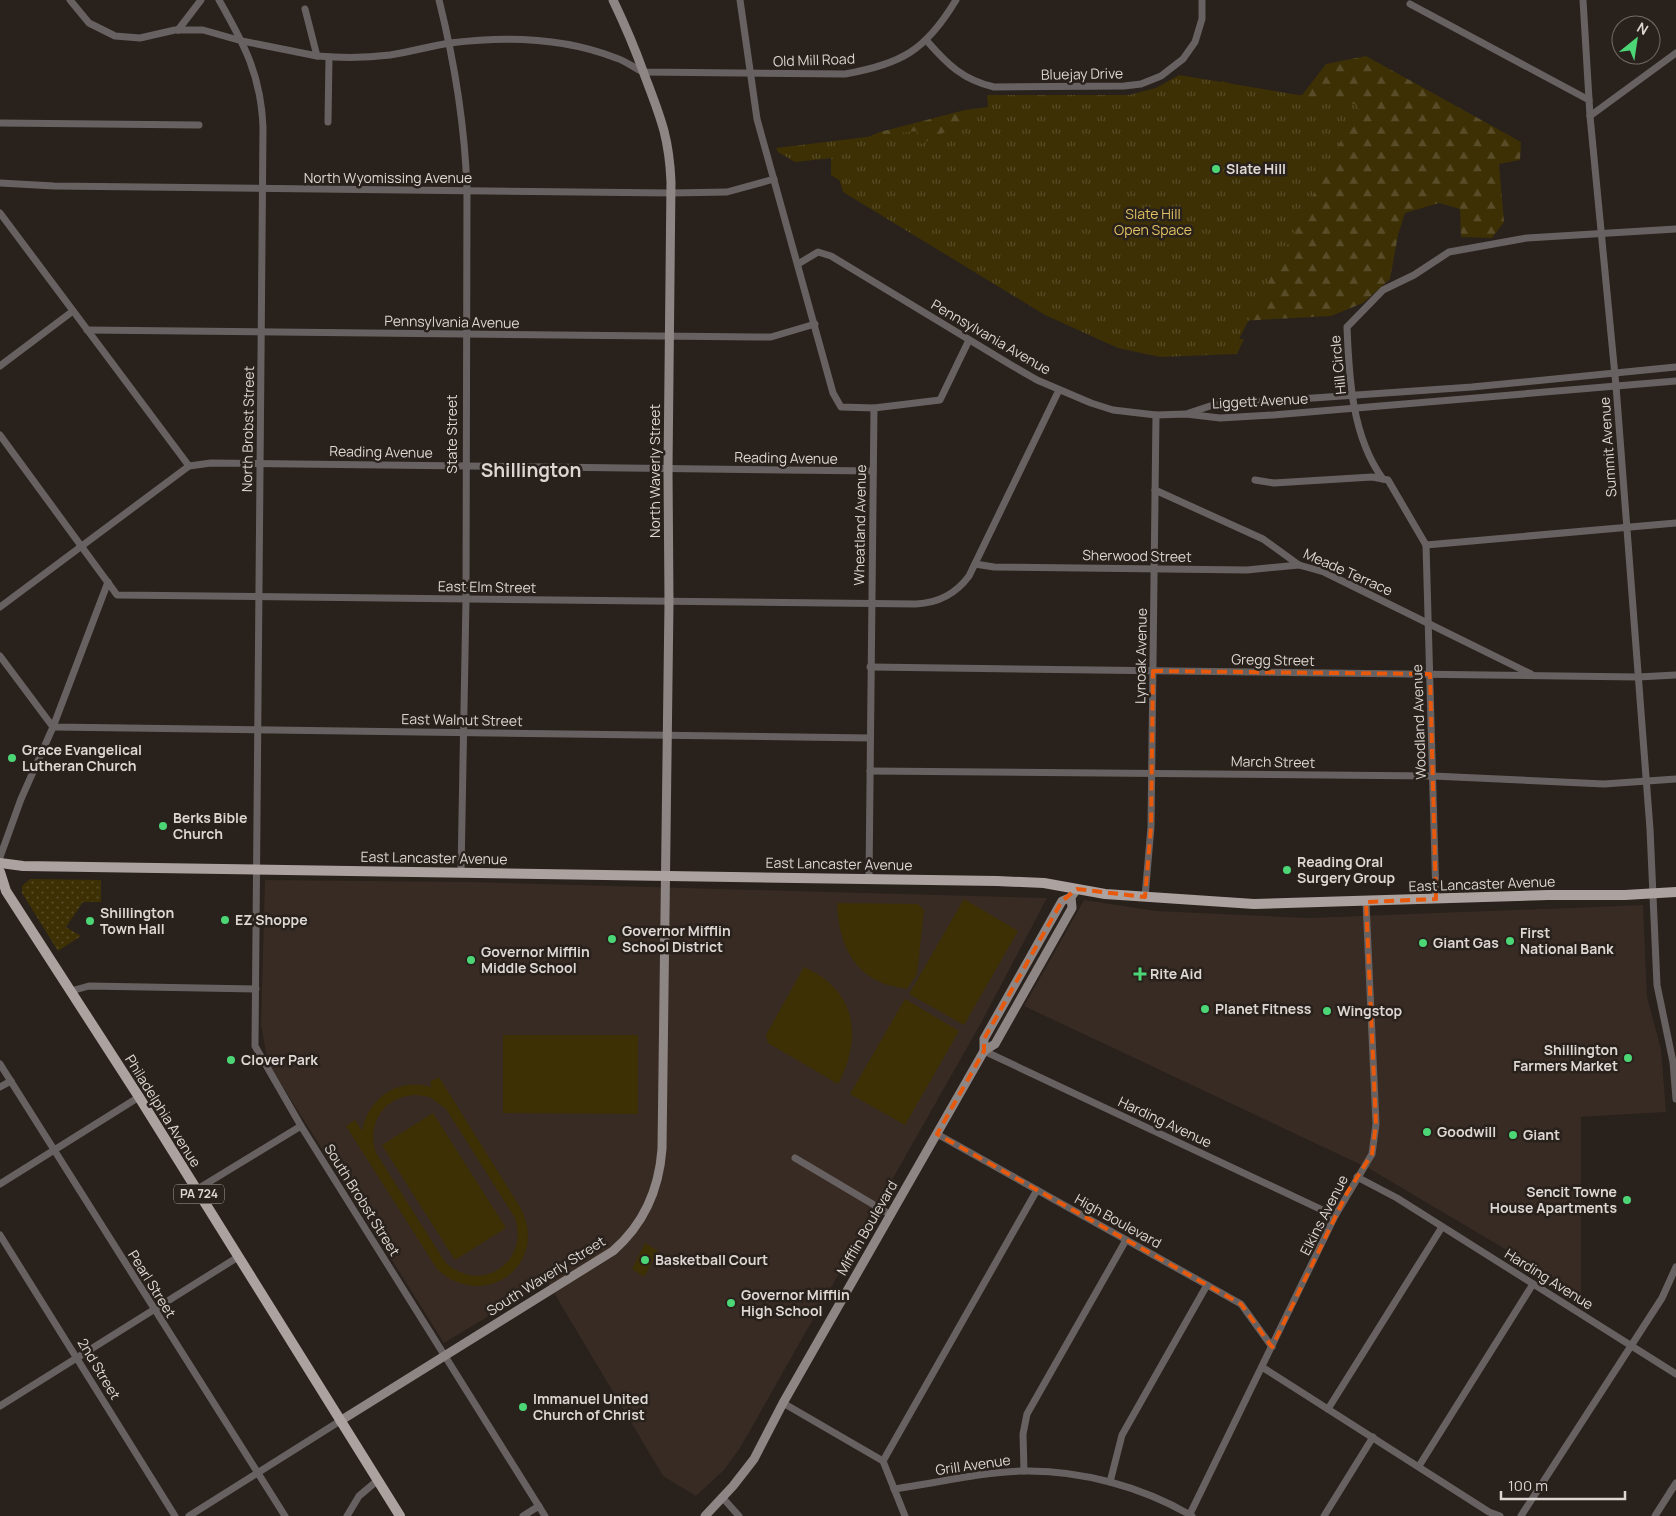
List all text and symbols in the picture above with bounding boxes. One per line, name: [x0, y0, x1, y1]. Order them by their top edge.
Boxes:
north arrow: [1611, 15, 1661, 65]
text: N: [1634, 18, 1652, 39]
street label: Old Mill Road: [773, 49, 855, 70]
street label: Bluejay Drive: [1041, 63, 1123, 84]
place label: Slate Hill: [1226, 159, 1286, 178]
marker: Slate Hill: [1210, 163, 1222, 175]
street label: North Wyomissing Avenue: [304, 168, 472, 187]
park label: Slate Hill Open Space: [1114, 204, 1192, 239]
street label: Pennsylvania Avenue: [928, 295, 1055, 379]
street label: Pennsylvania Avenue: [384, 311, 520, 332]
street label: Hill Circle: [1325, 335, 1350, 396]
street label: North Brobst Street: [237, 365, 258, 492]
street label: Liggett Avenue: [1211, 388, 1309, 413]
street label: State Street: [442, 394, 461, 474]
street label: Summit Avenue: [1595, 396, 1620, 498]
street label: North Waverly Street: [645, 403, 664, 538]
street label: Reading Avenue: [329, 441, 433, 462]
street label: Reading Avenue: [734, 447, 838, 468]
district label: Shillington: [481, 457, 581, 483]
street label: Wheatland Avenue: [849, 464, 870, 586]
street label: Meade Terrace: [1301, 543, 1396, 600]
street label: Sherwood Street: [1082, 545, 1192, 566]
street label: East Elm Street: [438, 576, 537, 597]
street label: Lynoak Avenue: [1130, 608, 1151, 704]
street label: Gregg Street: [1231, 649, 1315, 670]
street label: Woodland Avenue: [1407, 664, 1430, 780]
street label: East Walnut Street: [401, 709, 523, 730]
place label: Grace Evangelical Lutheran Church: [22, 740, 142, 775]
street label: March Street: [1231, 751, 1316, 772]
marker: Grace Evangelical Lutheran Church: [6, 752, 18, 764]
place label: Berks Bible Church: [173, 808, 247, 843]
marker: Berks Bible Church: [157, 820, 169, 832]
street label: East Lancaster Avenue: [360, 847, 508, 868]
place label: Reading Oral Surgery Group: [1297, 852, 1395, 887]
street label: East Lancaster Avenue: [765, 853, 913, 874]
marker: Reading Oral Surgery Group: [1281, 864, 1293, 876]
street label: East Lancaster Avenue: [1408, 871, 1556, 896]
place label: Shillington Town Hall: [100, 903, 174, 938]
place label: EZ Shoppe: [235, 910, 308, 929]
marker: EZ Shoppe: [219, 914, 231, 926]
marker: Shillington Town Hall: [84, 915, 96, 927]
place label: Governor Mifflin School District: [622, 921, 731, 956]
place label: First National Bank: [1520, 923, 1614, 958]
marker: Governor Mifflin School District: [606, 933, 618, 945]
place label: Giant Gas: [1433, 933, 1499, 952]
marker: First National Bank: [1504, 935, 1516, 947]
marker: Giant Gas: [1417, 937, 1429, 949]
place label: Governor Mifflin Middle School: [481, 942, 590, 977]
marker: Governor Mifflin Middle School: [465, 954, 477, 966]
place label: Rite Aid: [1150, 964, 1202, 983]
marker: Rite Aid: [1134, 968, 1146, 980]
place label: Planet Fitness: [1215, 999, 1312, 1018]
place label: Wingstop: [1337, 1001, 1403, 1020]
marker: Planet Fitness: [1199, 1003, 1211, 1015]
marker: Wingstop: [1321, 1005, 1333, 1017]
place label: Shillington Farmers Market: [1513, 1040, 1618, 1075]
place label: Clover Park: [241, 1050, 318, 1069]
street label: Philadelphia Avenue: [121, 1051, 206, 1171]
marker: Shillington Farmers Market: [1622, 1052, 1634, 1064]
marker: Clover Park: [225, 1054, 237, 1066]
street label: Harding Avenue: [1115, 1092, 1215, 1152]
place label: Goodwill: [1437, 1122, 1496, 1141]
place label: Giant: [1523, 1125, 1560, 1144]
marker: Goodwill: [1421, 1126, 1433, 1138]
marker: Giant: [1507, 1129, 1519, 1141]
street label: South Brobst Street: [320, 1140, 405, 1260]
street label: Elkins Avenue: [1295, 1171, 1352, 1258]
street label: Mifflin Boulevard: [832, 1177, 901, 1279]
place label: Sencit Towne House Apartments: [1490, 1182, 1617, 1217]
road number: PA 724: [174, 1184, 224, 1204]
street label: High Boulevard: [1072, 1189, 1165, 1252]
marker: Sencit Towne House Apartments: [1621, 1194, 1633, 1206]
street label: South Waverly Street: [483, 1231, 609, 1320]
street label: Harding Avenue: [1501, 1244, 1597, 1313]
street label: Pearl Street: [124, 1246, 181, 1322]
place label: Basketball Court: [655, 1250, 768, 1269]
marker: Basketball Court: [639, 1254, 651, 1266]
place label: Governor Mifflin High School: [741, 1285, 850, 1320]
marker: Governor Mifflin High School: [725, 1297, 737, 1309]
street label: 2nd Street: [74, 1335, 125, 1403]
place label: Immanuel United Church of Christ: [533, 1389, 648, 1424]
marker: Immanuel United Church of Christ: [517, 1401, 529, 1413]
street label: Grill Avenue: [934, 1450, 1012, 1479]
scale bar: [1501, 1468, 1625, 1500]
text: 100 m: [1508, 1475, 1548, 1496]

